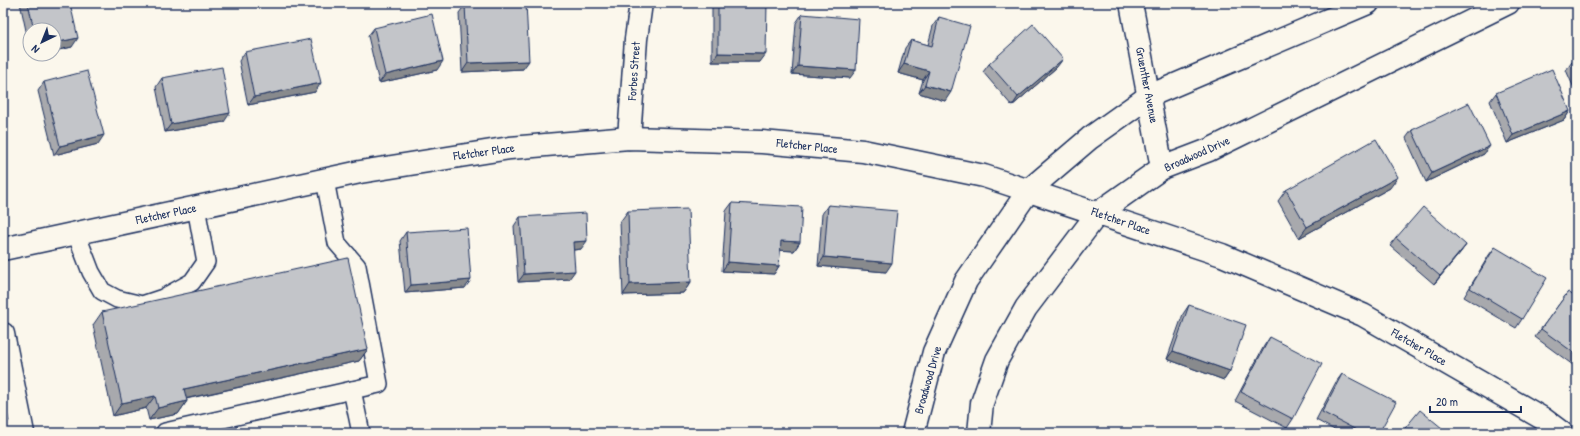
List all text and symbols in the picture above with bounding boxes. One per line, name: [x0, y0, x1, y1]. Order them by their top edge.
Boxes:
north arrow: [22, 22, 62, 62]
street label: Forbes Street: [623, 40, 644, 102]
text: N: [28, 42, 42, 56]
street label: Gruenther Avenue: [1132, 45, 1163, 125]
street label: Broadwood Drive: [1161, 131, 1233, 176]
street label: Fletcher Place: [775, 134, 839, 157]
street label: Fletcher Place: [451, 139, 516, 164]
street label: Fletcher Place: [133, 199, 198, 228]
street label: Fletcher Place: [1088, 202, 1153, 239]
street label: Fletcher Place: [1387, 323, 1450, 369]
street label: Broadwood Drive: [910, 344, 945, 416]
scale bar: [1430, 388, 1521, 414]
text: 20 m: [1436, 393, 1458, 410]

